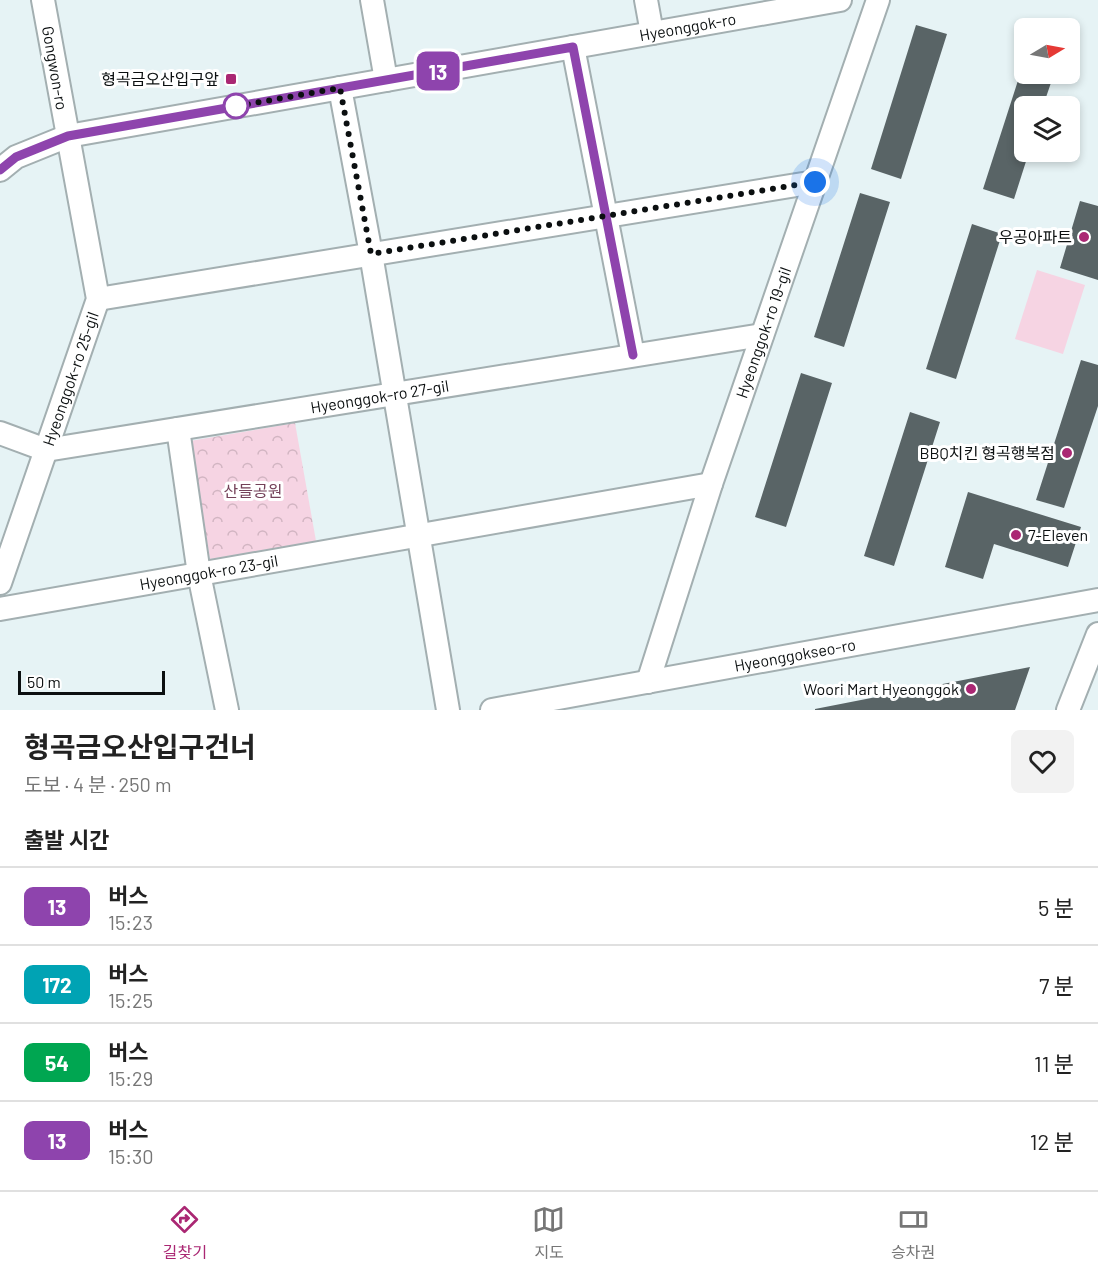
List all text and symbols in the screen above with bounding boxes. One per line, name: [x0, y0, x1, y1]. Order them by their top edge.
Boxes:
street label: Hyeonggok-ro: [638, 8, 738, 44]
north arrow: [1014, 18, 1080, 84]
map controls: [1014, 18, 1080, 162]
street label: Gongwon-ro: [39, 24, 72, 111]
line badge: 13: [411, 52, 465, 90]
text: 13: [429, 59, 447, 84]
place label: 형곡금오산입구앞: [101, 69, 219, 88]
marker: 형곡금오산입구앞: [224, 72, 238, 86]
unlabelled marker: [223, 93, 249, 119]
button: layers: [1014, 96, 1080, 162]
your location: [800, 167, 830, 197]
place label: 우공아파트: [998, 227, 1072, 246]
marker: 우공아파트: [1077, 230, 1091, 244]
street label: Hyeonggok-ro 19-gil: [731, 264, 794, 401]
street label: Hyeonggok-ro 25-gil: [38, 309, 102, 448]
street label: Hyeonggok-ro 27-gil: [309, 375, 450, 416]
place label: BBQ치킨 형곡행복점: [920, 443, 1055, 462]
marker: BBQ치킨 형곡행복점: [1060, 446, 1074, 460]
park label: 산들공원: [224, 481, 282, 500]
place label: 7-Eleven: [1028, 525, 1088, 544]
marker: 7-Eleven: [1009, 528, 1023, 542]
street label: Hyeonggok-ro 23-gil: [138, 550, 280, 593]
street label: Hyeonggokseo-ro: [733, 634, 857, 675]
scale bar: [18, 668, 165, 696]
text: 50 m: [27, 672, 61, 691]
place label: Woori Mart Hyeonggok: [803, 679, 959, 698]
marker: Woori Mart Hyeonggok: [964, 682, 978, 696]
text: 형곡금오산입구건너: [24, 729, 256, 763]
button: heart: [1011, 730, 1074, 793]
text: 도보 · 4 분 · 250 m: [24, 772, 171, 796]
text: 출발 시간: [24, 826, 109, 852]
text: 버스: [108, 882, 148, 908]
text: 13: [48, 894, 66, 919]
text: 5 분: [1038, 894, 1074, 920]
text: 15:23: [108, 910, 153, 934]
text: 버스: [108, 960, 148, 986]
text: 172: [42, 972, 72, 997]
text: 7 분: [1039, 972, 1074, 998]
text: 15:25: [108, 988, 153, 1012]
text: 버스: [108, 1038, 148, 1064]
text: 54: [45, 1050, 69, 1075]
text: 11 분: [1034, 1050, 1074, 1076]
text: 15:29: [108, 1066, 153, 1090]
text: 버스: [108, 1116, 148, 1142]
text: 13: [48, 1128, 66, 1153]
text: 12 분: [1030, 1128, 1074, 1154]
text: 15:30: [108, 1144, 154, 1168]
tab: 길찾기: [163, 1203, 207, 1263]
tab: 지도: [532, 1203, 565, 1263]
tab: 승차권: [891, 1203, 935, 1263]

